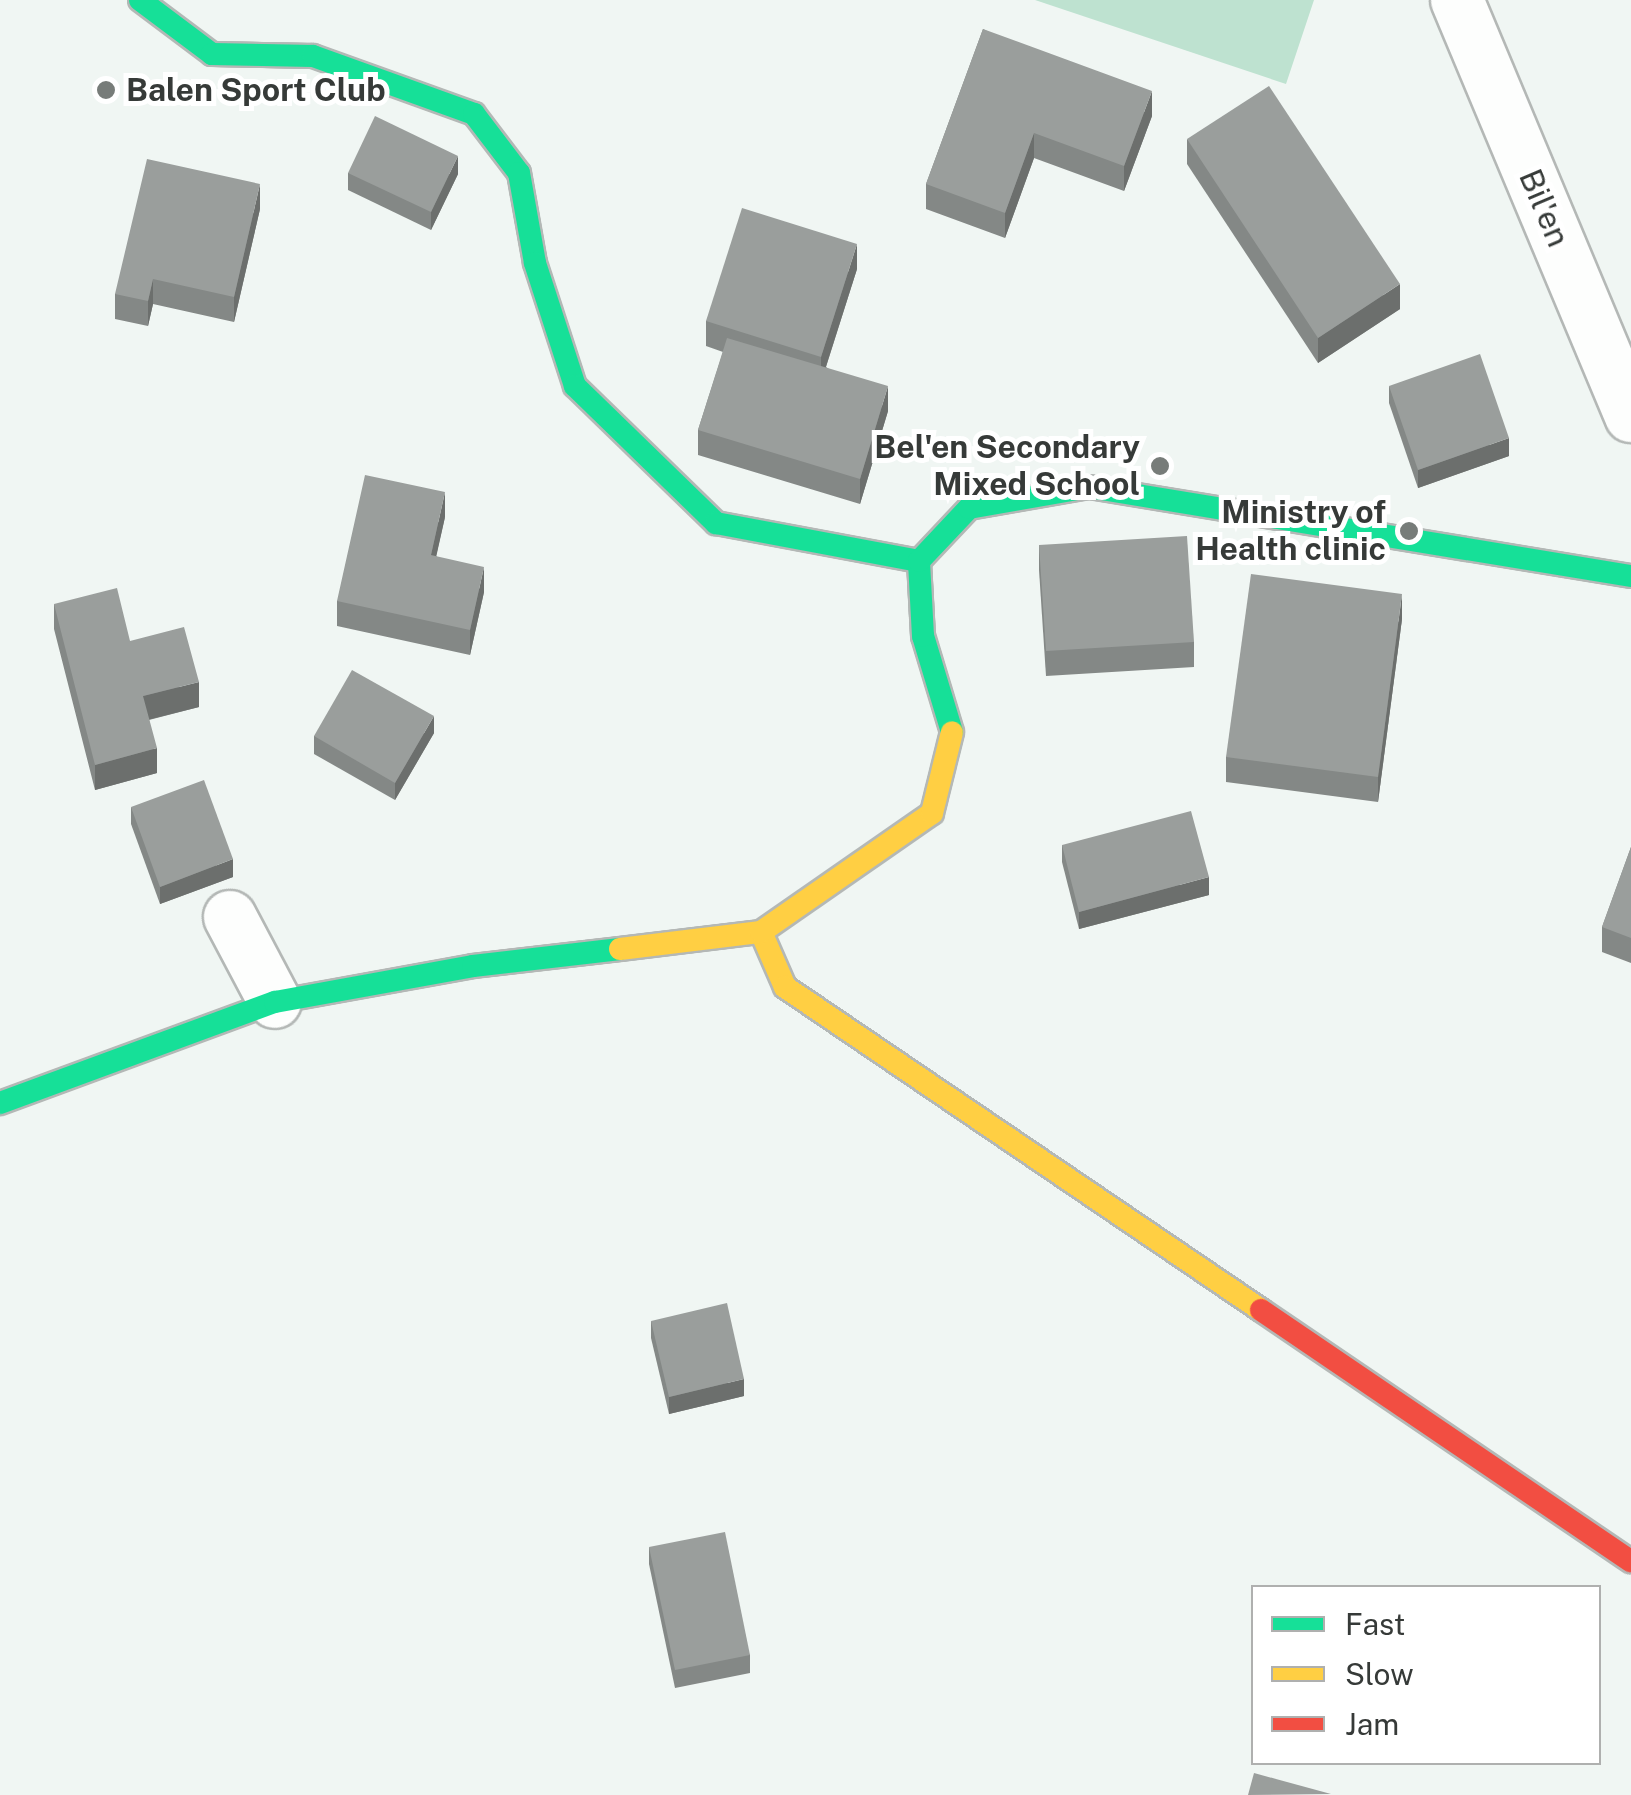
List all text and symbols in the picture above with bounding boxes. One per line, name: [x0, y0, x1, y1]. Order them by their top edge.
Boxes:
place label: Balen Sport Club: [126, 71, 386, 109]
marker: Balen Sport Club: [95, 79, 117, 101]
street label: Bil'en: [1511, 163, 1577, 253]
place label: Bel'en Secondary Mixed School: [874, 429, 1140, 504]
marker: Bel'en Secondary Mixed School: [1149, 455, 1171, 477]
place label: Ministry of Health clinic: [1195, 494, 1386, 569]
marker: Ministry of Health clinic: [1396, 518, 1422, 544]
legend: [1251, 1585, 1601, 1765]
text: Fast: [1345, 1606, 1405, 1642]
text: Slow: [1345, 1656, 1414, 1692]
text: Jam: [1345, 1706, 1399, 1742]

